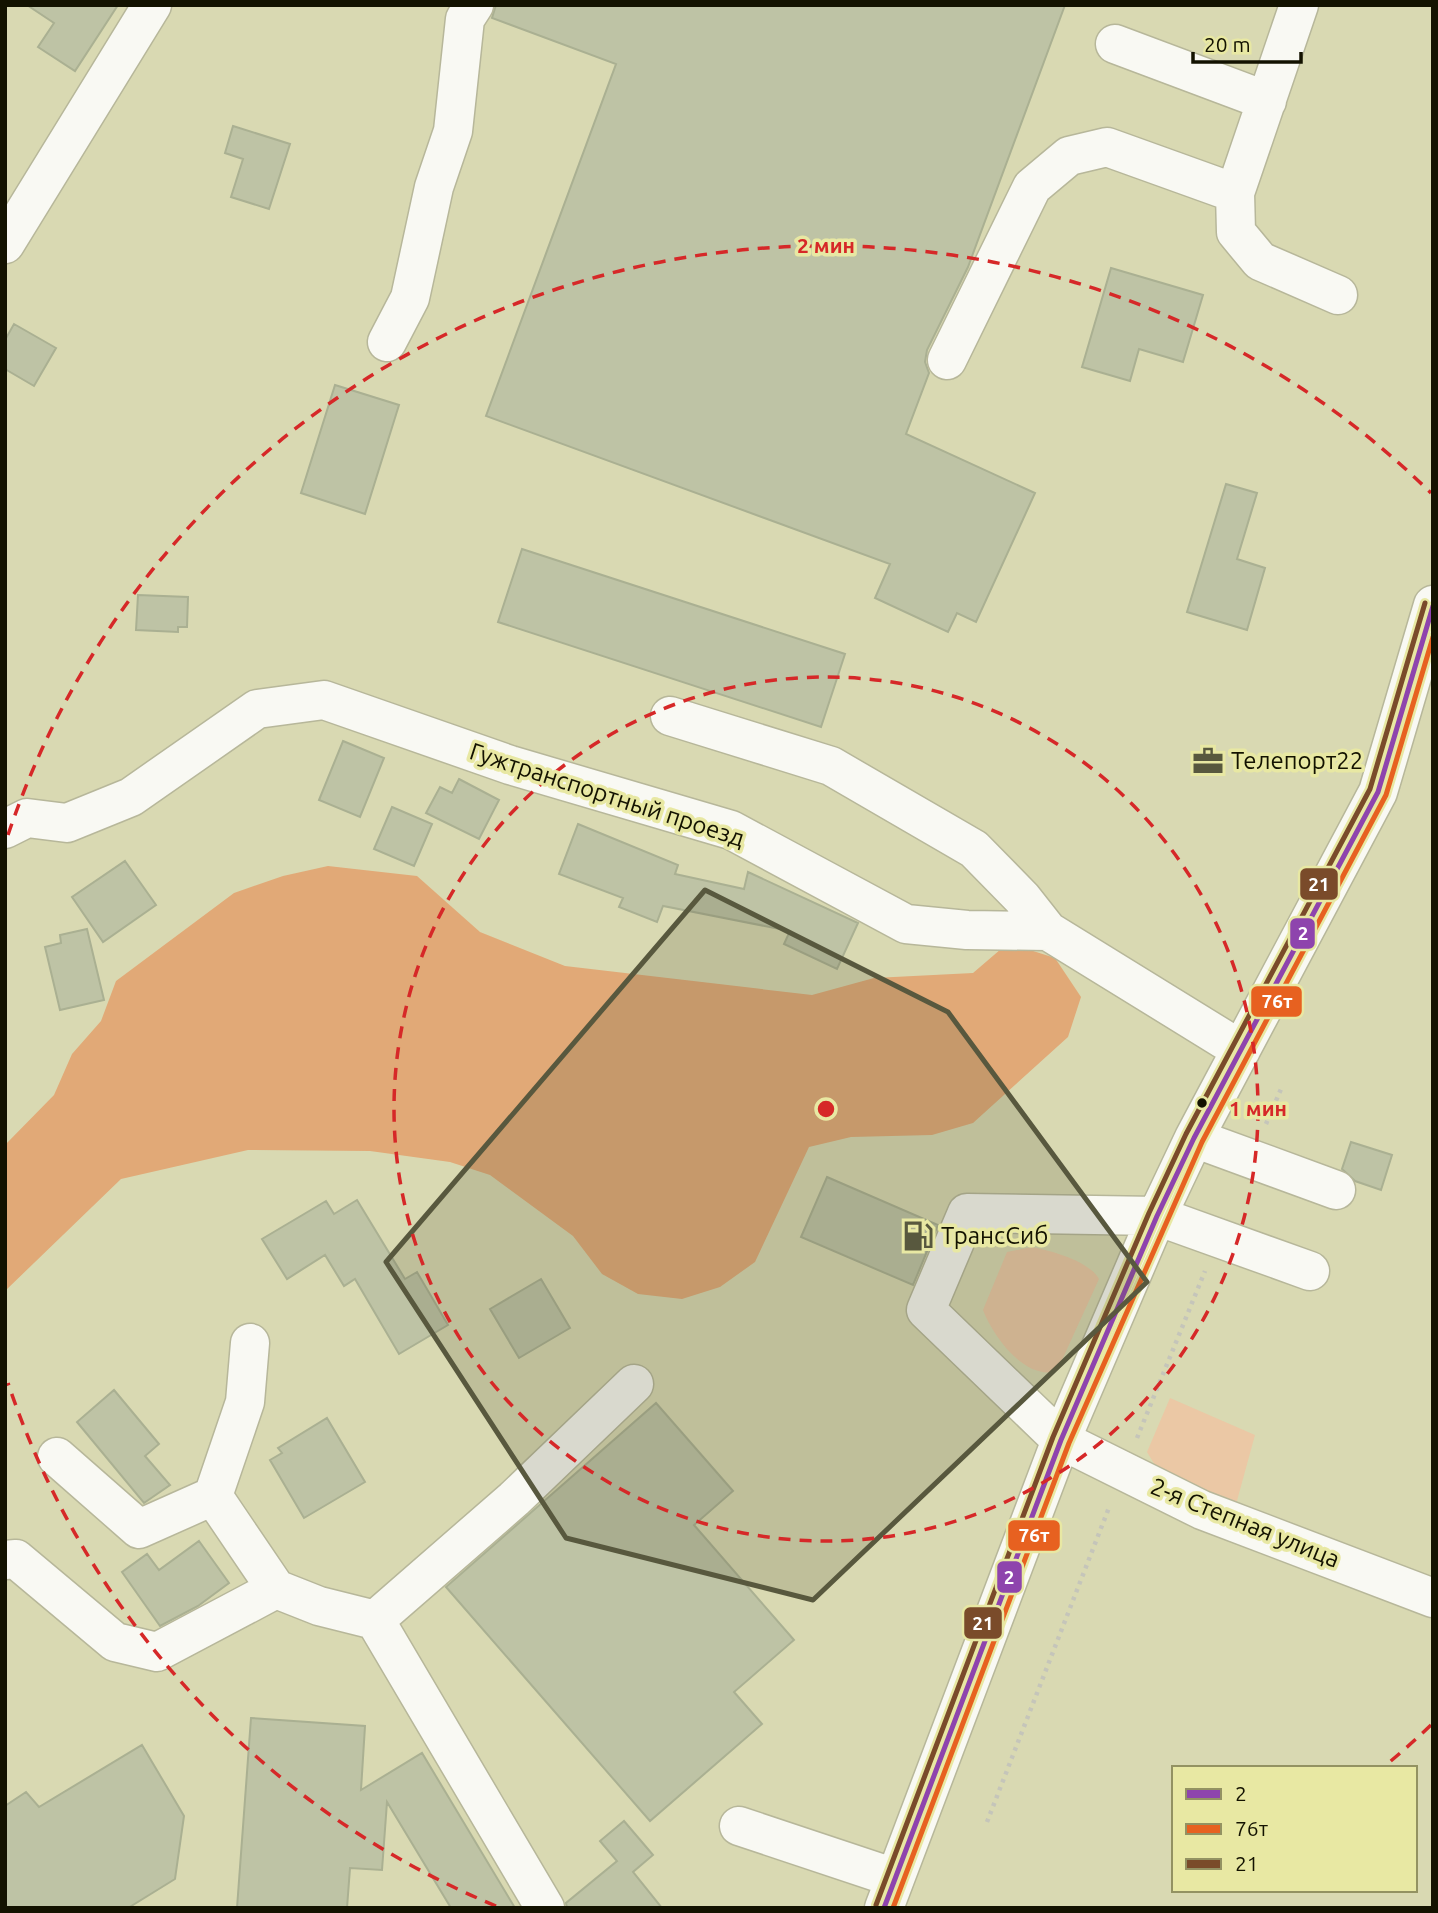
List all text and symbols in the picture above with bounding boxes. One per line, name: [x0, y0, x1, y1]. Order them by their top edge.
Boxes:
scale bar: [1193, 21, 1302, 65]
text: 20 m: [1204, 32, 1251, 56]
text: 2 мин: [797, 233, 855, 257]
street label: Гужтранспортный проезд: [466, 737, 748, 852]
office icon: Телепорт22: [1191, 744, 1225, 778]
place label: Телепорт22: [1231, 747, 1363, 774]
line badge: 21: [1299, 867, 1339, 901]
text: 21: [1308, 873, 1330, 895]
line badge: 2: [1289, 917, 1316, 950]
text: 2: [1298, 922, 1308, 944]
line badge: 76т: [1250, 985, 1303, 1018]
text: 76т: [1261, 990, 1293, 1012]
unlabelled marker: [1195, 1096, 1209, 1110]
text: 1 мин: [1229, 1096, 1287, 1120]
centre of rings: [814, 1097, 838, 1121]
fuel station icon: ТрансСиб: [901, 1219, 935, 1253]
place label: ТрансСиб: [941, 1222, 1048, 1249]
street label: 2-я Степная улица: [1147, 1472, 1344, 1573]
line badge: 76т: [1007, 1519, 1061, 1552]
text: 76т: [1018, 1524, 1050, 1546]
line badge: 2: [996, 1560, 1023, 1594]
text: 2: [1004, 1566, 1014, 1588]
line badge: 21: [963, 1606, 1003, 1640]
text: 21: [972, 1612, 994, 1634]
legend: [1172, 1766, 1417, 1892]
text: 2: [1235, 1781, 1247, 1805]
text: 76т: [1235, 1816, 1269, 1840]
text: 21: [1235, 1851, 1259, 1875]

